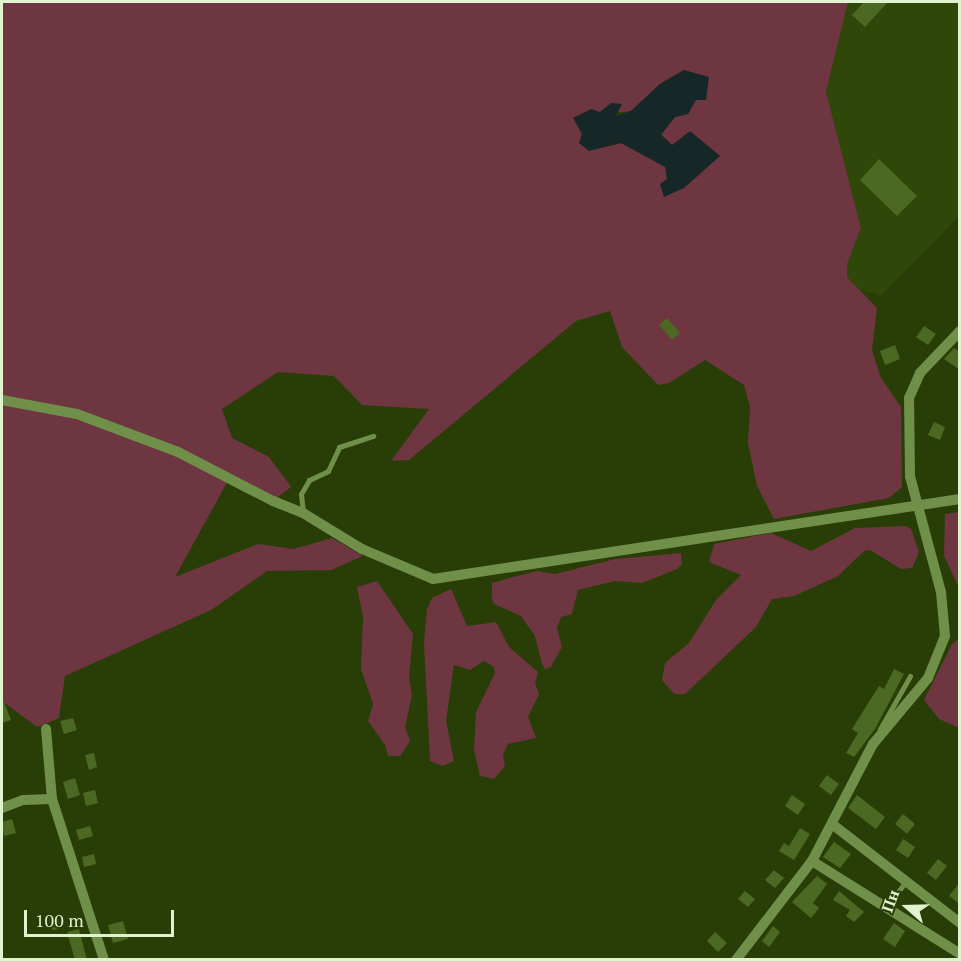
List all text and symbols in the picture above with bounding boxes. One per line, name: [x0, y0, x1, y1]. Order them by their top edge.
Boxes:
north arrow: [877, 877, 937, 937]
text: Пн: [876, 886, 904, 915]
scale bar: [27, 898, 177, 936]
text: 100 m: [35, 908, 84, 932]

